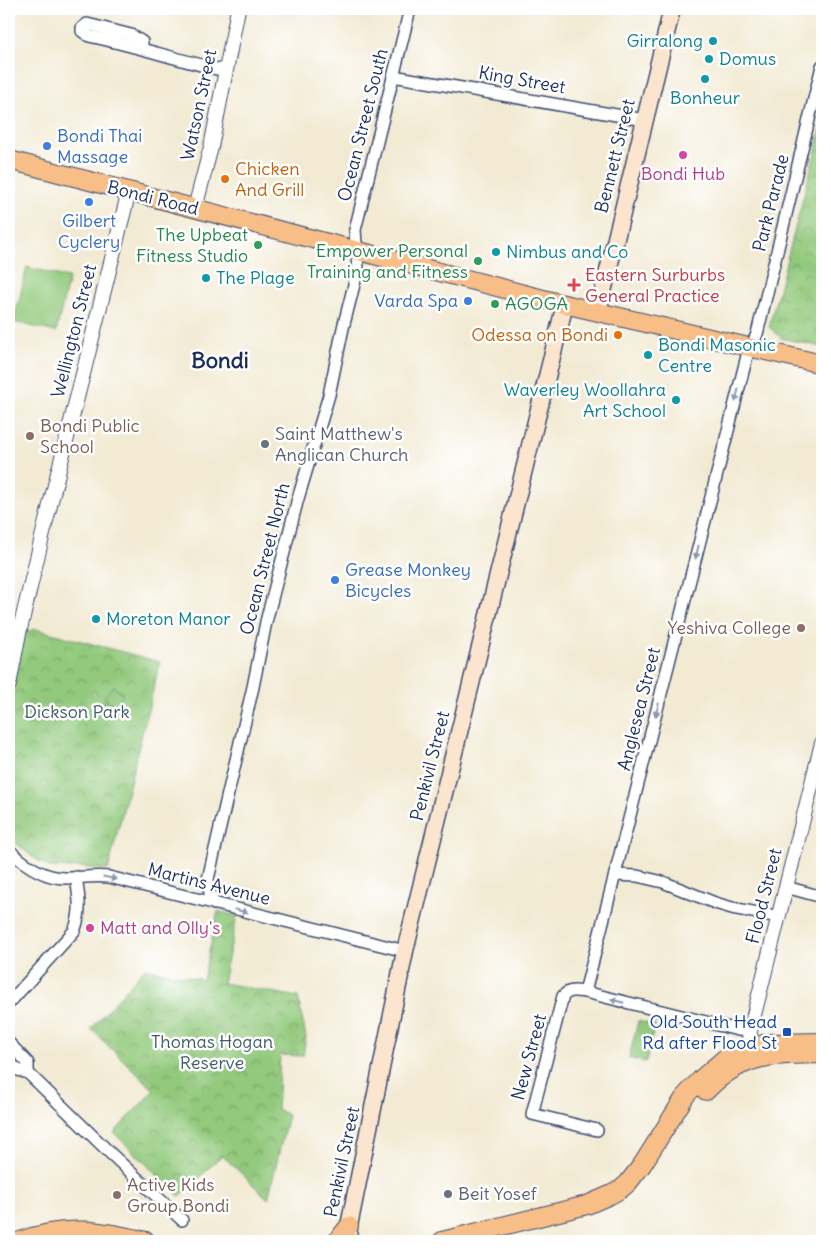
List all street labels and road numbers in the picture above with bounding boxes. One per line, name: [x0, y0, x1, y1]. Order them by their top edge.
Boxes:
street label: Ocean Street South: [332, 46, 393, 204]
street label: Watson Street: [175, 47, 222, 163]
street label: King Street: [477, 61, 567, 98]
street label: Bennett Street: [589, 97, 640, 215]
street label: Park Parade: [747, 152, 794, 254]
street label: Bondi Road: [105, 175, 202, 220]
street label: Wellington Street: [46, 262, 101, 400]
street label: Ocean Street North: [234, 480, 295, 637]
street label: Anglesea Street: [612, 645, 665, 773]
street label: Penkivil Street: [405, 708, 454, 823]
street label: Flood Street: [741, 846, 786, 946]
street label: Martins Avenue: [145, 857, 273, 910]
street label: New Street: [506, 1011, 551, 1103]
street label: Penkivil Street: [319, 1104, 364, 1219]

